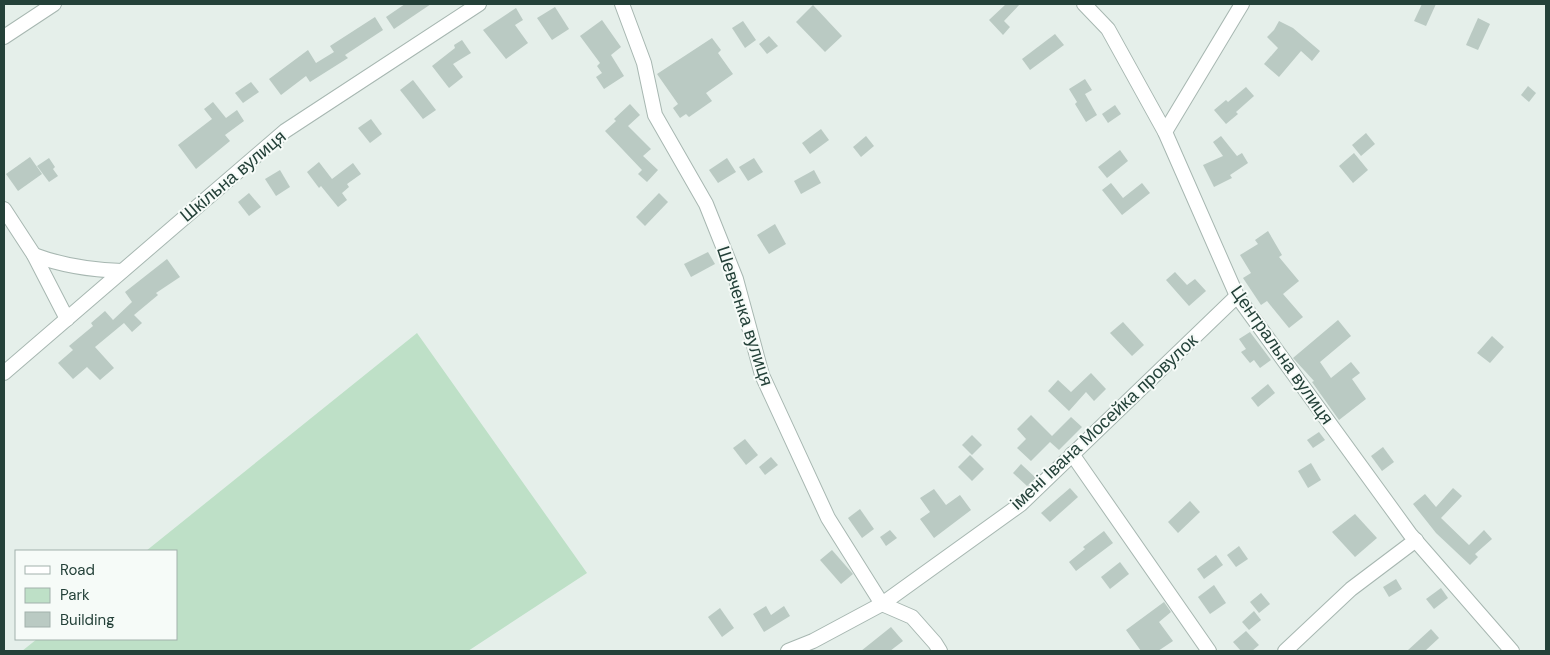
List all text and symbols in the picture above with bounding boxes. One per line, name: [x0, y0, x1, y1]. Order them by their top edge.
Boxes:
street label: Шкільна вулиця: [175, 125, 291, 227]
street label: Шевченка вулиця: [711, 243, 779, 389]
street label: Центральна вулиця: [1225, 281, 1339, 429]
street label: імені Івана Мосейка провулок: [1005, 329, 1203, 515]
legend: [15, 550, 178, 640]
text: Road: [60, 560, 95, 580]
text: Park: [60, 585, 90, 605]
text: Building: [60, 610, 115, 630]

